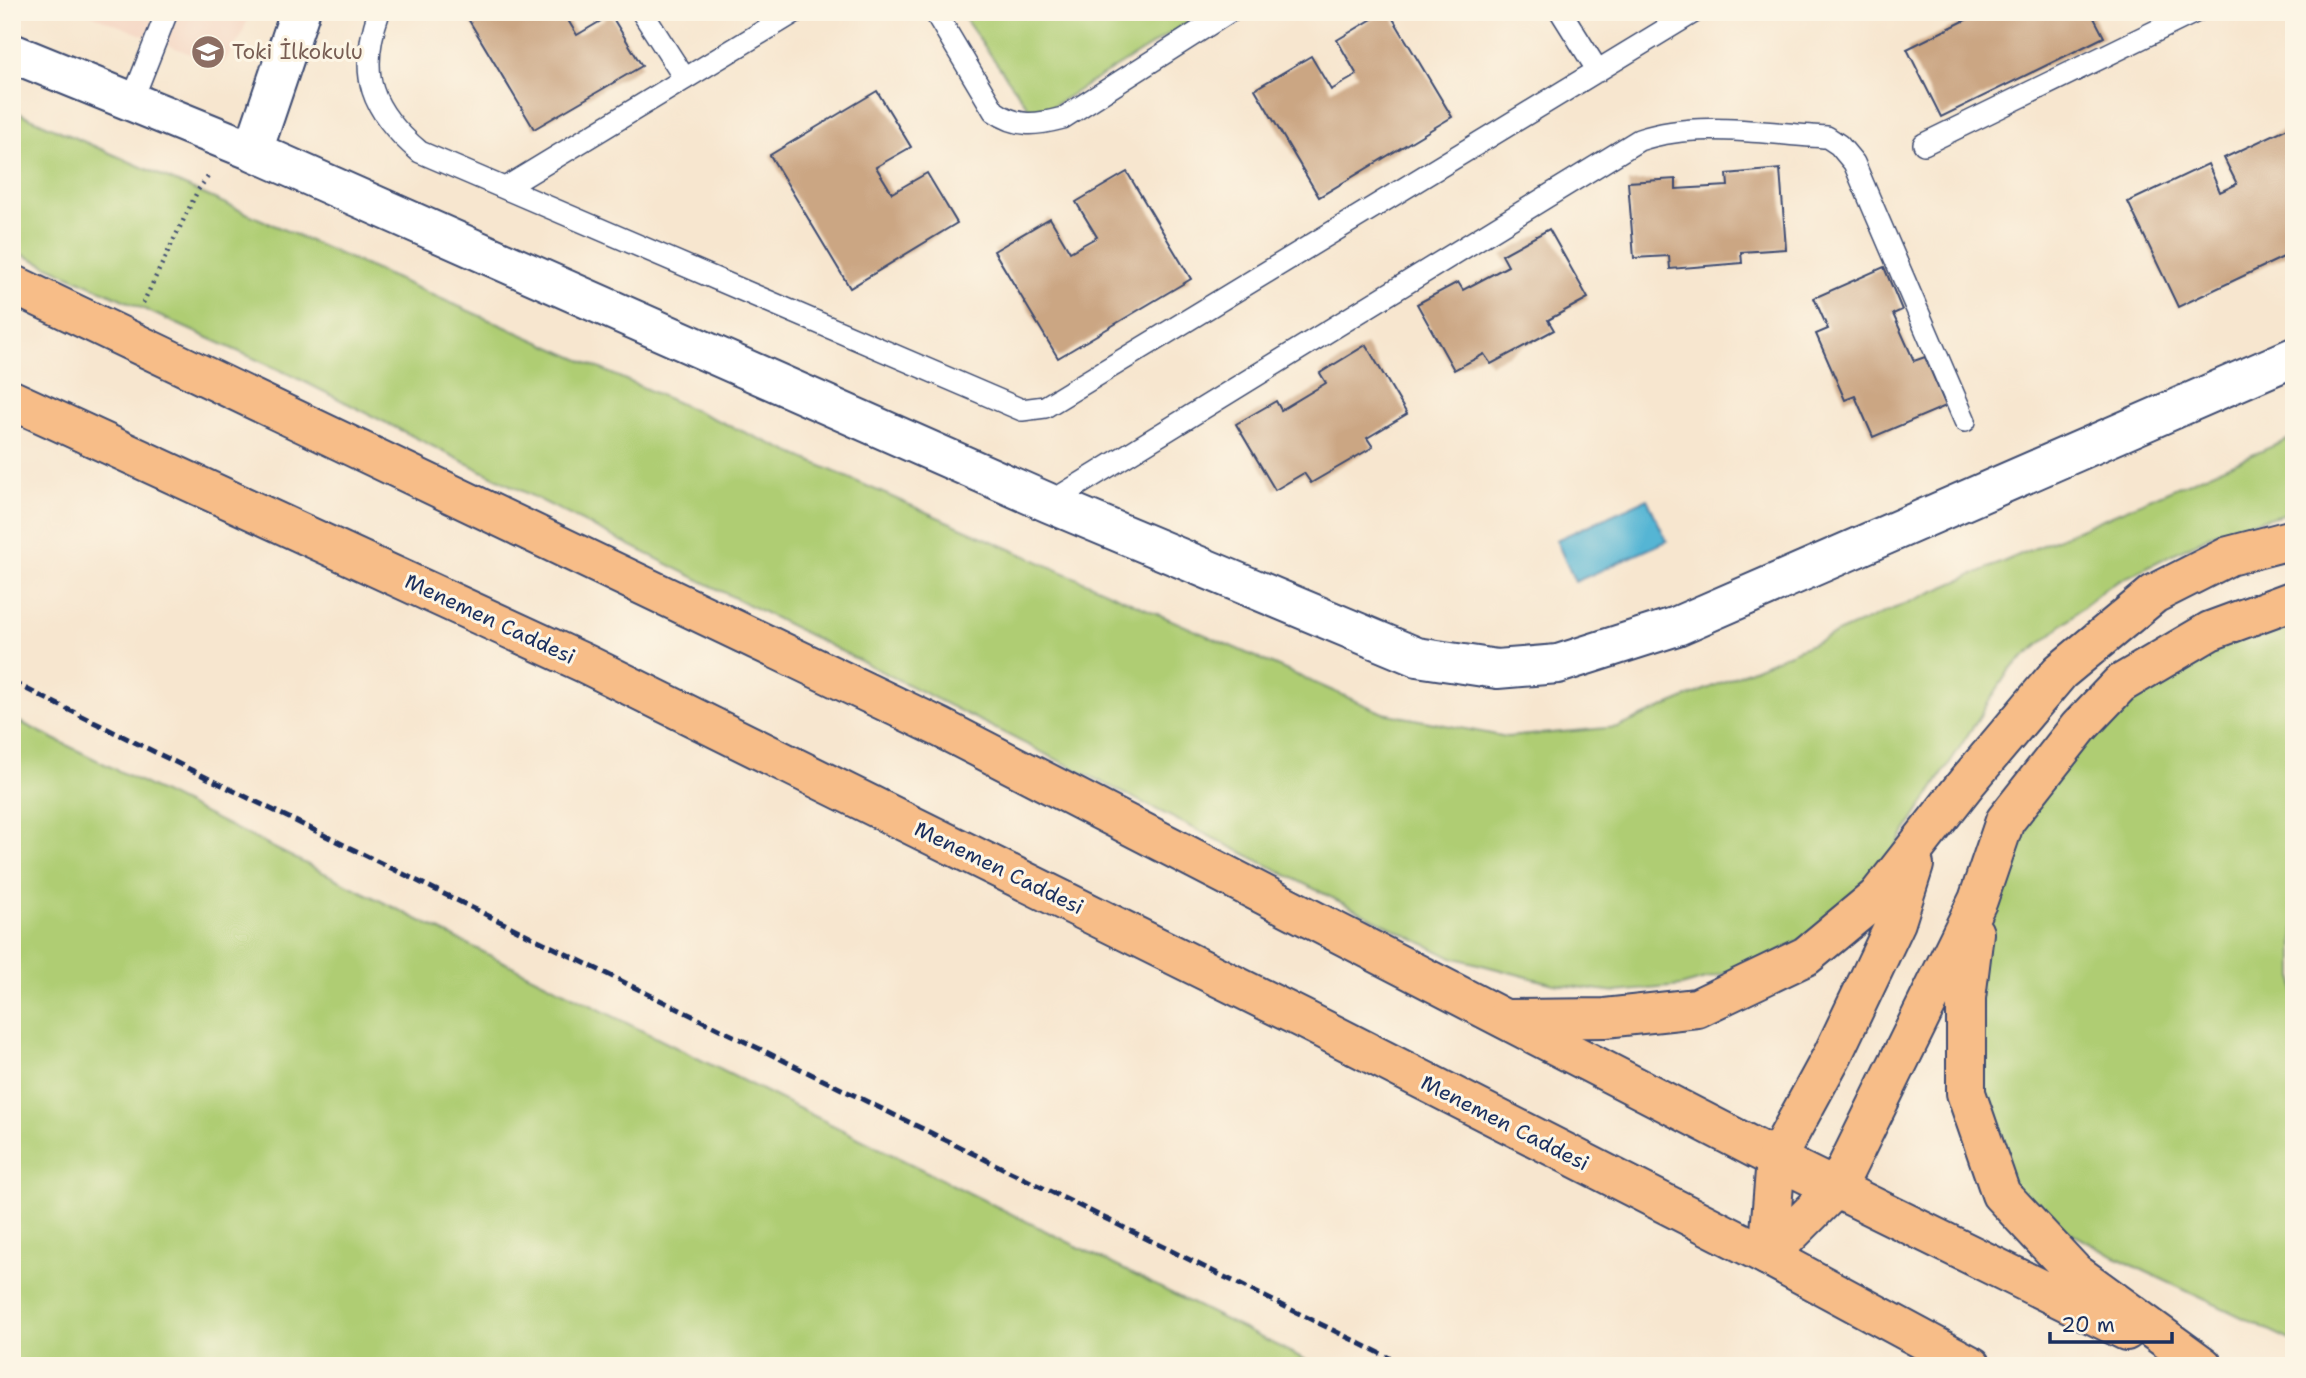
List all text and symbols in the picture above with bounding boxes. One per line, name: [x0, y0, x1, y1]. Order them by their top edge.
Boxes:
school or university icon: Toki İlkokulu: [189, 33, 227, 71]
place label: Toki İlkokulu: [232, 38, 363, 66]
street label: Menemen Caddesi: [400, 567, 580, 671]
street label: Menemen Caddesi: [910, 815, 1088, 921]
street label: Menemen Caddesi: [1416, 1068, 1594, 1178]
scale bar: [2050, 1301, 2173, 1345]
text: 20 m: [2061, 1311, 2115, 1339]

